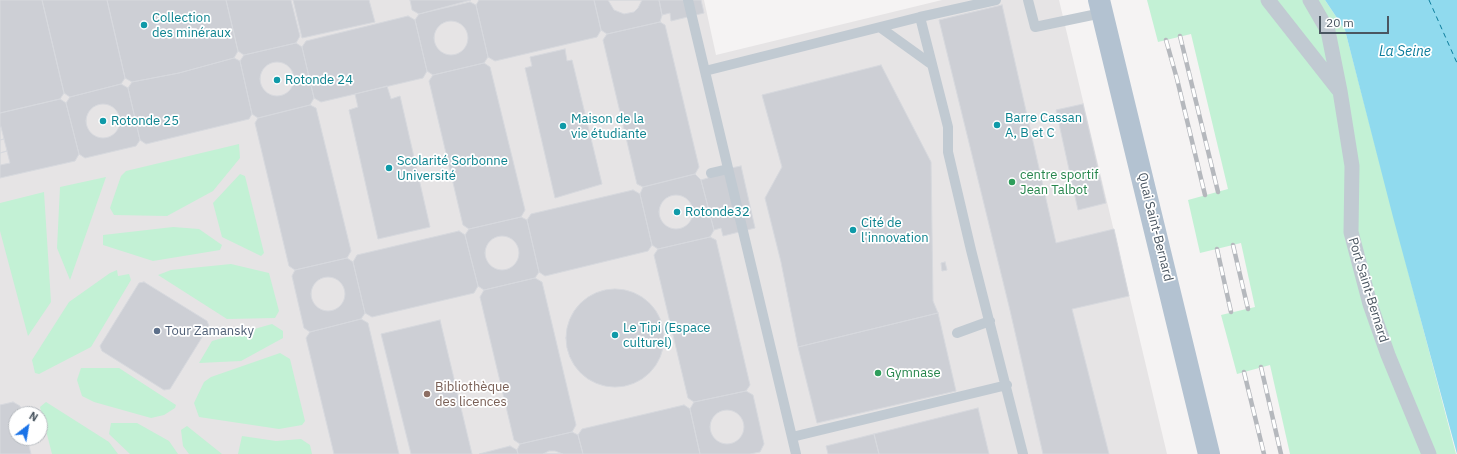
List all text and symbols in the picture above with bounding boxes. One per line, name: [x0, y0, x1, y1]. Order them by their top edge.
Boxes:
scale bar: [1321, 8, 1391, 34]
place label: Collection des minéraux: [152, 10, 231, 41]
text: 20 m: [1326, 15, 1354, 30]
marker: Collection des minéraux: [139, 20, 149, 30]
water label: La Seine: [1379, 44, 1431, 60]
place label: Rotonde 24: [285, 72, 353, 88]
marker: Rotonde 24: [272, 75, 282, 85]
place label: Barre Cassan A, B et C: [1005, 110, 1082, 141]
place label: Maison de la vie étudiante: [571, 111, 647, 142]
place label: Rotonde 25: [111, 113, 179, 129]
marker: Rotonde 25: [98, 116, 108, 126]
marker: Barre Cassan A, B et C: [992, 120, 1002, 130]
marker: Maison de la vie étudiante: [558, 121, 568, 131]
place label: Scolarité Sorbonne Université: [397, 153, 508, 184]
marker: Scolarité Sorbonne Université: [384, 163, 394, 173]
place label: centre sportif Jean Talbot: [1020, 167, 1098, 198]
street label: Quai Saint-Bernard: [1134, 171, 1176, 283]
marker: centre sportif Jean Talbot: [1007, 177, 1017, 187]
place label: Rotonde32: [685, 204, 750, 220]
marker: Rotonde32: [672, 207, 682, 217]
place label: Cité de l'innovation: [861, 215, 929, 246]
marker: Cité de l'innovation: [848, 225, 858, 235]
street label: Port Saint-Bernard: [1345, 236, 1391, 344]
place label: Le Tipi (Espace culturel): [623, 320, 710, 351]
place label: Tour Zamansky: [165, 323, 254, 339]
marker: Tour Zamansky: [152, 326, 162, 336]
marker: Le Tipi (Espace culturel): [610, 330, 620, 340]
place label: Gymnase: [886, 365, 941, 381]
marker: Gymnase: [873, 368, 883, 378]
place label: Bibliothèque des licences: [435, 379, 509, 410]
marker: Bibliothèque des licences: [422, 389, 432, 399]
north arrow: [8, 406, 48, 446]
text: N: [27, 409, 41, 425]

